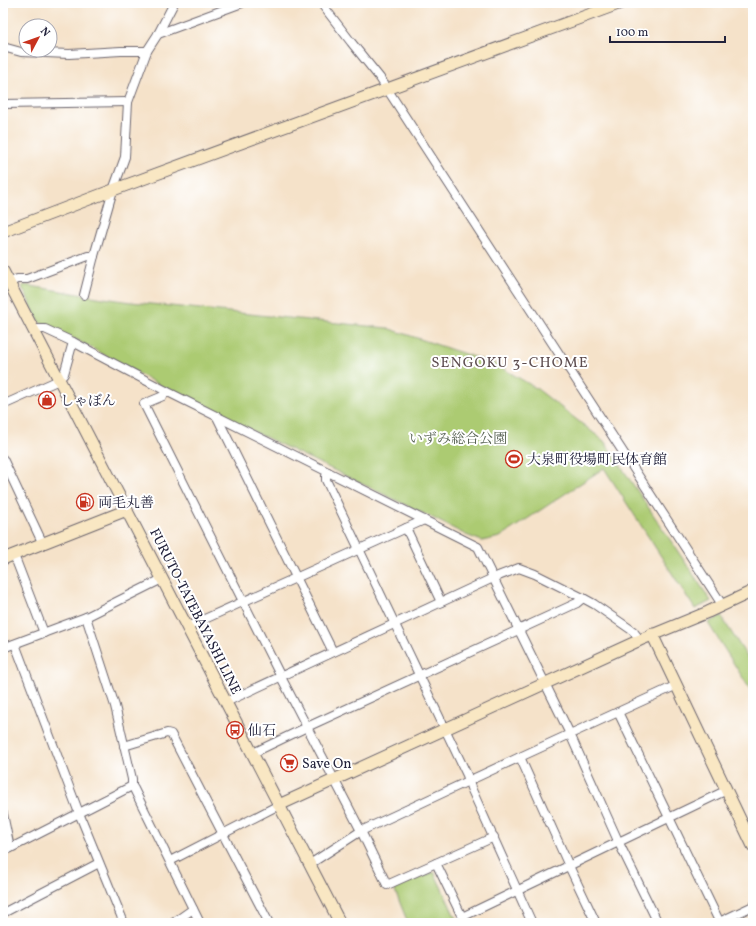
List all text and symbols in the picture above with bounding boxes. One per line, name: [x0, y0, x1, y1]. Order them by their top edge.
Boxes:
north arrow: [18, 18, 58, 58]
scale bar: [610, 18, 725, 44]
text: N: [36, 24, 53, 40]
text: 100 m: [616, 25, 649, 41]
district label: SENGOKU 3-CHOME: [431, 353, 589, 374]
shop icon: しゃぼん: [37, 390, 57, 410]
place label: しゃぼん: [60, 392, 116, 411]
park label: いずみ総合公園: [409, 430, 507, 449]
sports icon: 大泉町役場町民体育館: [504, 449, 524, 469]
place label: 大泉町役場町民体育館: [527, 451, 667, 470]
fuel station icon: 両毛丸善: [75, 492, 95, 512]
place label: 両毛丸善: [98, 494, 154, 513]
street label: FURUTO-TATEBAYASHI LINE: [144, 525, 245, 698]
bus stop icon: 仙石: [225, 720, 245, 740]
place label: 仙石: [248, 722, 276, 741]
supermarket icon: Save On: [279, 753, 299, 773]
place label: Save On: [302, 755, 352, 774]

